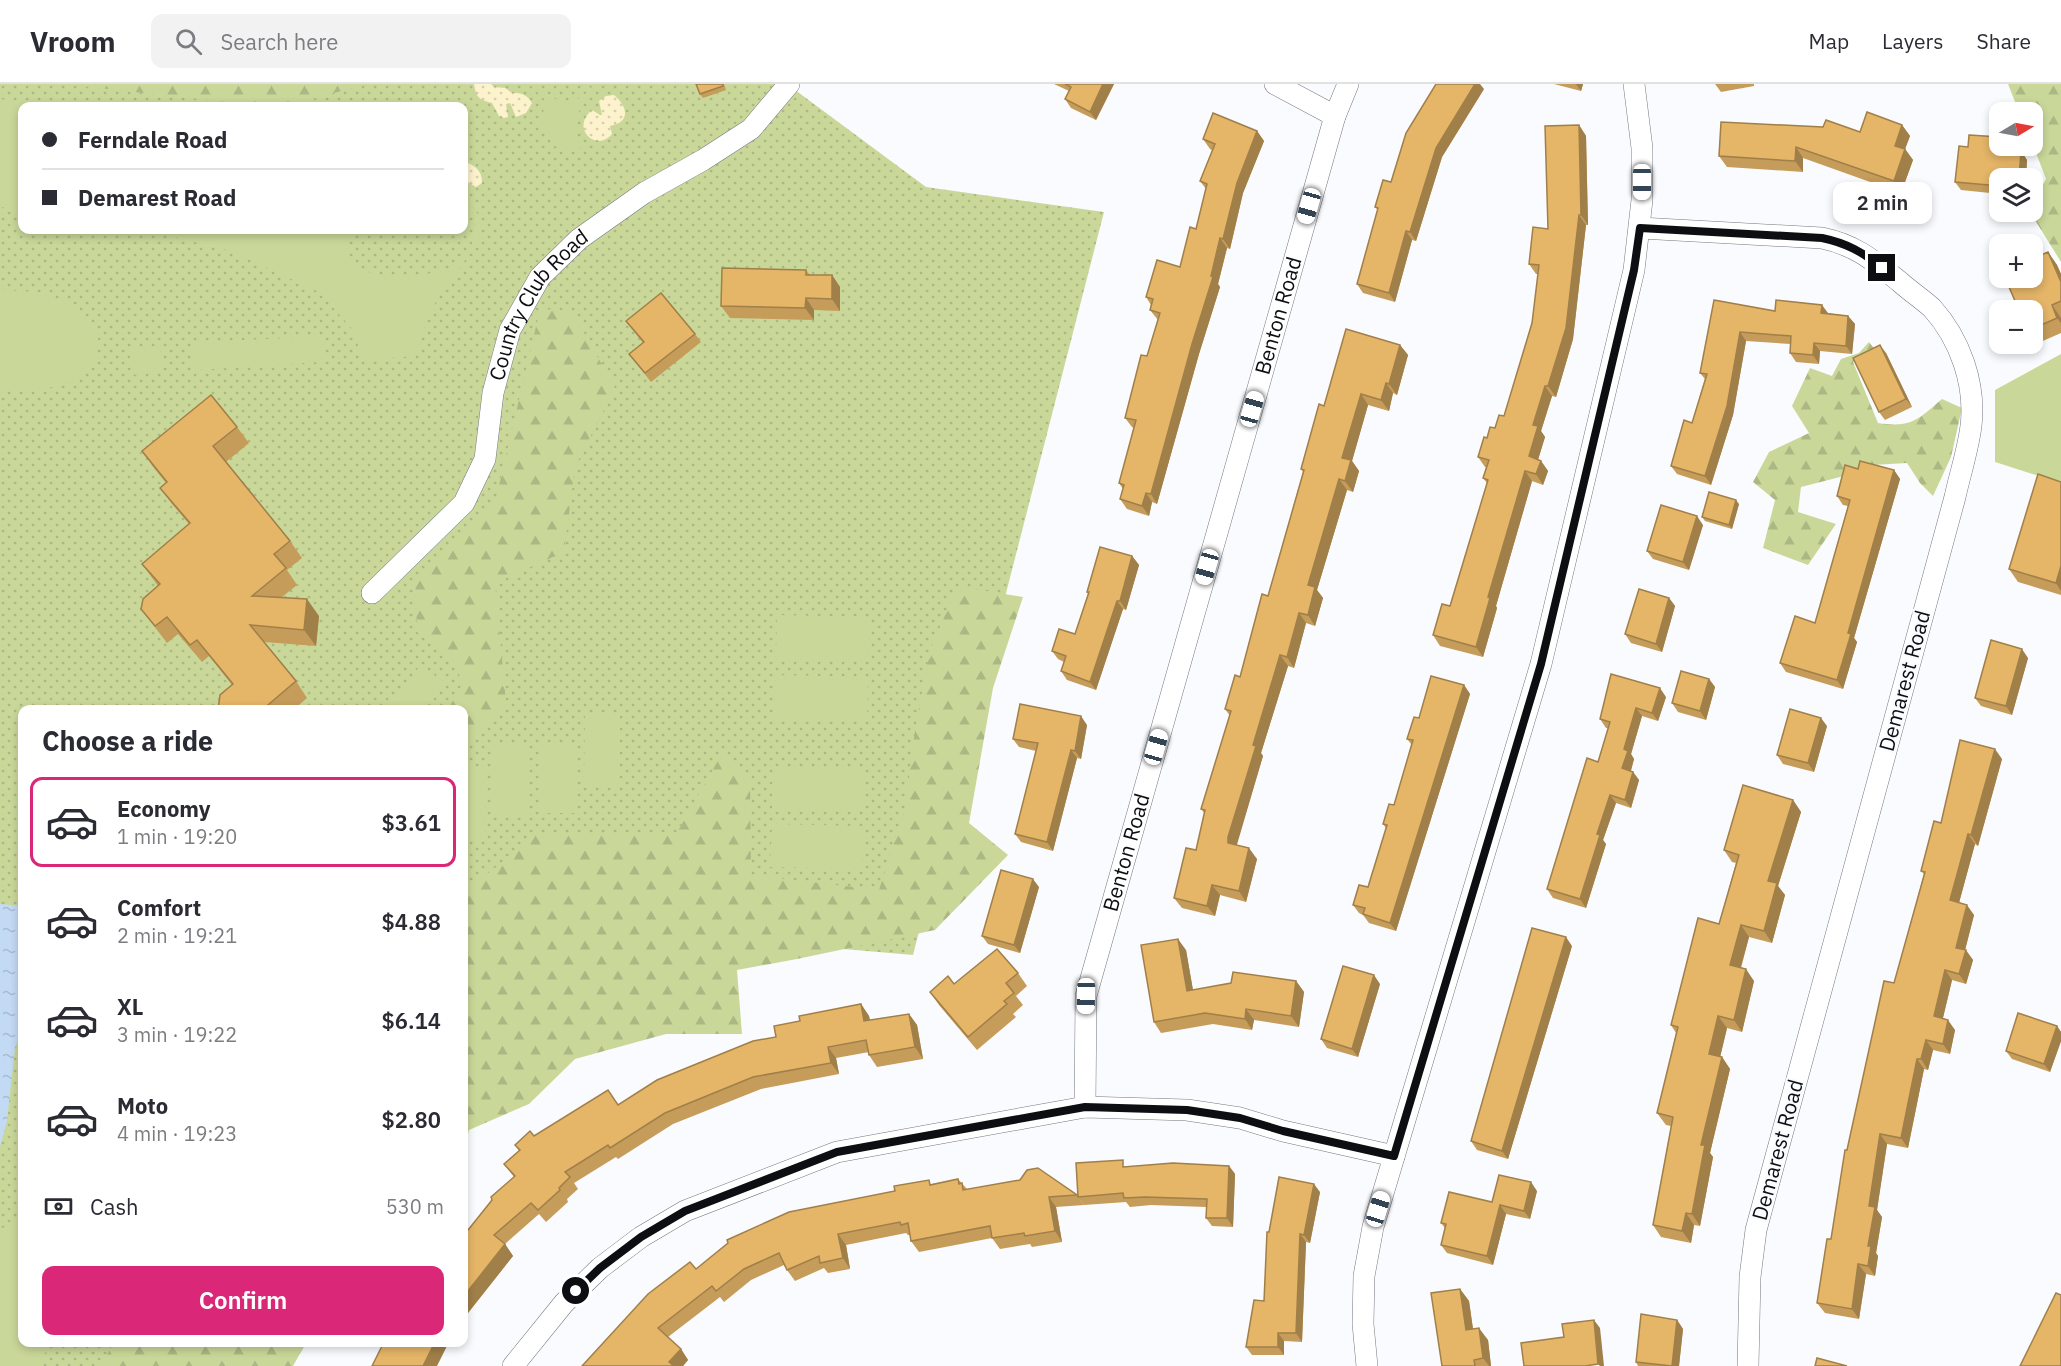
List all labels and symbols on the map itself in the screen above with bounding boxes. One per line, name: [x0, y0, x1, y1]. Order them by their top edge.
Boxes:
north arrow: [1989, 102, 2043, 156]
car: [1633, 164, 1651, 200]
callout: 2 min: [1832, 181, 1932, 223]
car: [1295, 186, 1323, 226]
street label: Country Club Road: [482, 222, 593, 384]
street label: Benton Road: [1248, 253, 1308, 378]
route end: [1868, 254, 1895, 281]
car: [1238, 389, 1266, 429]
car: [1193, 547, 1221, 587]
street label: Demarest Road: [1872, 607, 1936, 754]
car: [1142, 727, 1170, 767]
street label: Benton Road: [1096, 790, 1156, 915]
car: [1077, 978, 1095, 1014]
street label: Demarest Road: [1745, 1076, 1809, 1223]
car: [1364, 1189, 1392, 1229]
route start: [562, 1277, 589, 1304]

